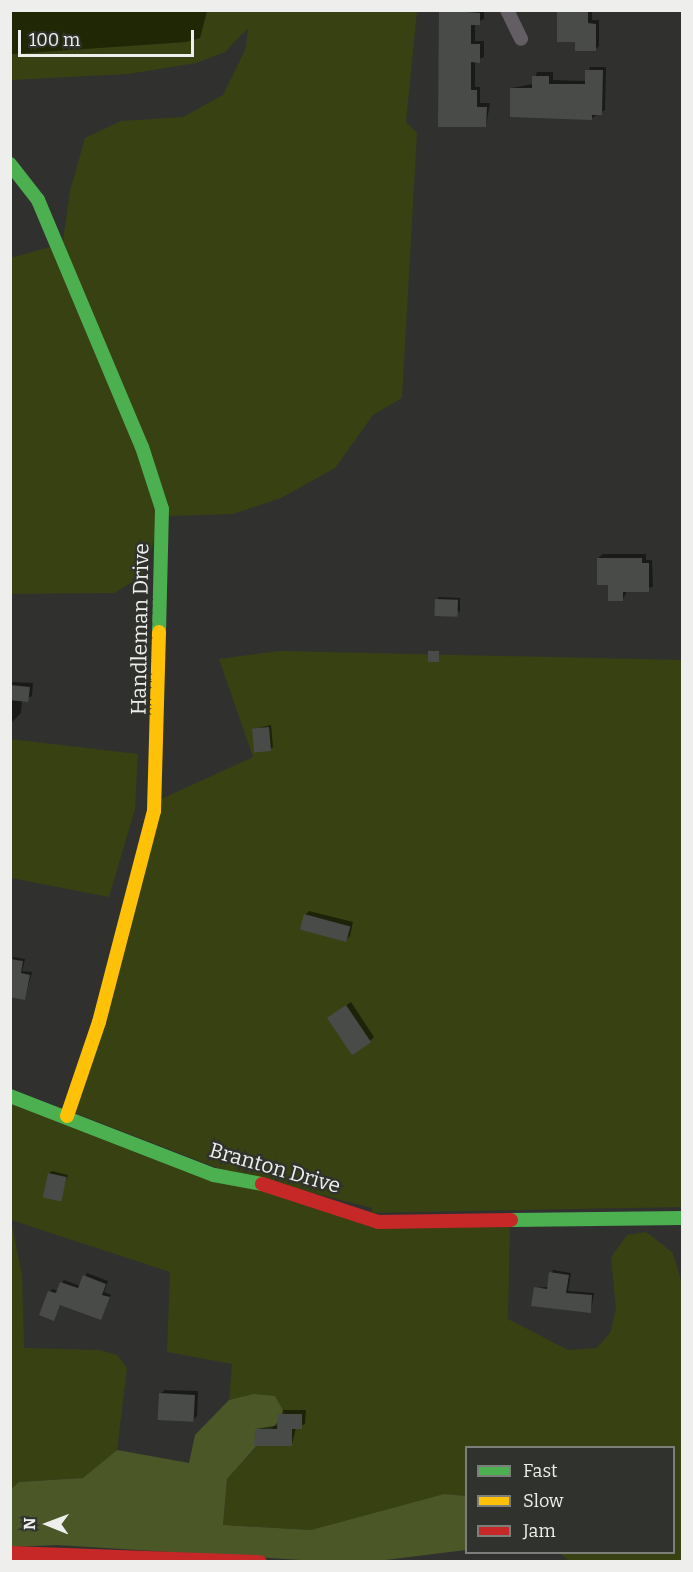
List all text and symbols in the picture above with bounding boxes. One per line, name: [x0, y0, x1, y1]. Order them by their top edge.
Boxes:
scale bar: [21, 18, 196, 56]
text: 100 m: [29, 29, 80, 51]
street label: Handleman Drive: [126, 543, 154, 715]
street label: Branton Drive: [207, 1137, 343, 1199]
legend: [465, 1446, 675, 1554]
text: Fast: [523, 1460, 558, 1482]
text: Slow: [523, 1490, 563, 1512]
north arrow: [18, 1494, 78, 1554]
text: N: [20, 1517, 39, 1530]
text: Jam: [523, 1520, 556, 1542]

